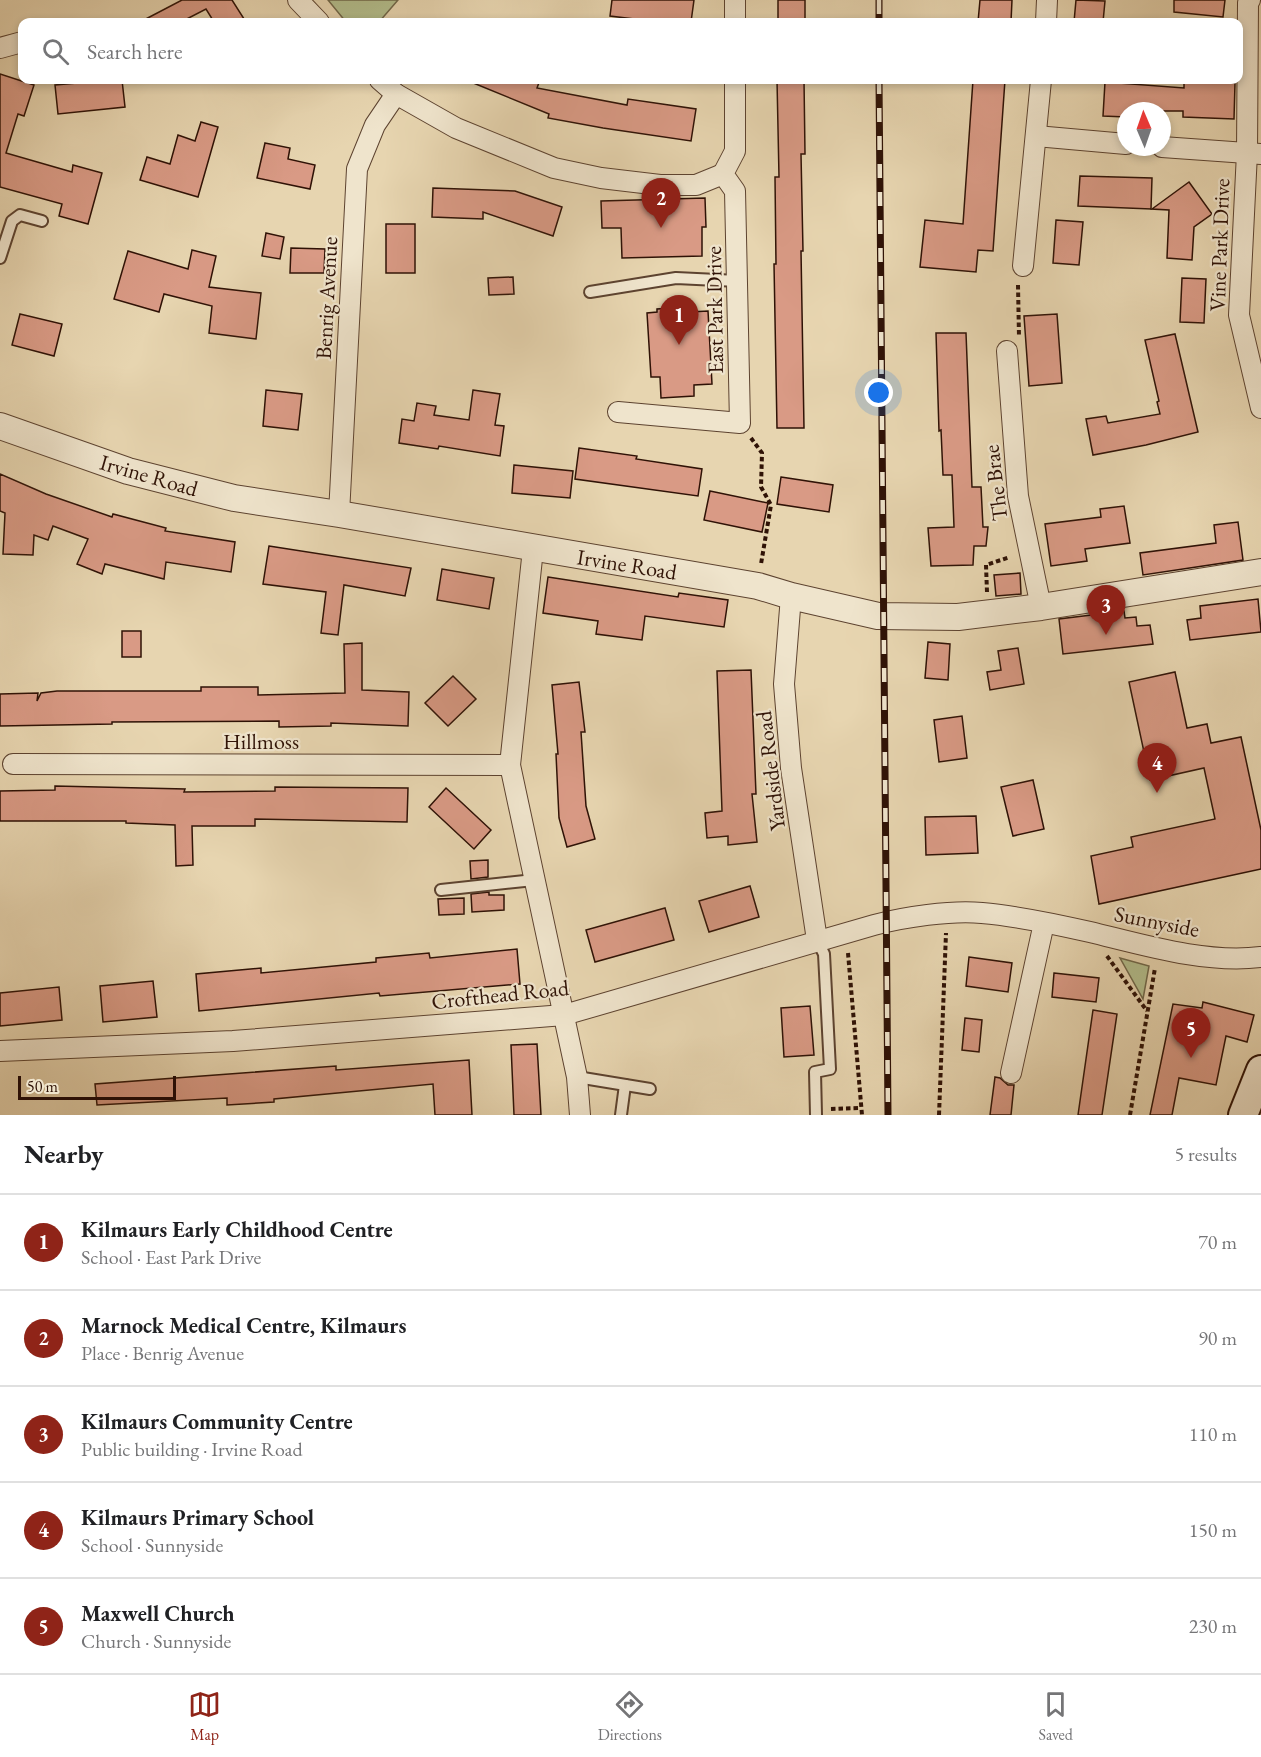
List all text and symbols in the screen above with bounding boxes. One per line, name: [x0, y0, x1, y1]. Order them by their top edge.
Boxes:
search box: [18, 18, 1243, 84]
icon: search: [39, 35, 72, 68]
text: Search here: [87, 37, 182, 66]
north arrow: [1117, 102, 1171, 156]
pin: 2: [642, 178, 680, 228]
street label: Vine Park Drive: [1203, 178, 1236, 312]
street label: Benrig Avenue: [309, 235, 344, 360]
street label: East Park Drive: [699, 245, 730, 374]
pin: 1: [660, 296, 698, 345]
your location: [864, 378, 893, 407]
street label: The Brae: [976, 443, 1015, 523]
street label: Irvine Road: [97, 448, 202, 504]
street label: Irvine Road: [575, 542, 680, 587]
pin: 3: [1086, 586, 1126, 635]
street label: Yardside Road: [749, 709, 792, 832]
street label: Hillmoss: [223, 727, 299, 756]
pin: 4: [1138, 744, 1176, 793]
street label: Sunnyside: [1112, 899, 1202, 944]
street label: Crofthead Road: [430, 973, 571, 1016]
pin: 5: [1172, 1008, 1210, 1058]
scale bar: [18, 1073, 176, 1100]
text: 50 m: [27, 1076, 58, 1097]
text: Nearby: [24, 1137, 104, 1171]
text: 5 results: [1174, 1141, 1237, 1167]
text: Kilmaurs Early Childhood Centre: [81, 1215, 393, 1244]
text: 1: [38, 1229, 49, 1255]
text: 70 m: [1198, 1229, 1237, 1255]
text: School · East Park Drive: [81, 1244, 261, 1270]
text: Marnock Medical Centre, Kilmaurs: [81, 1311, 406, 1340]
text: 2: [38, 1325, 49, 1351]
text: 90 m: [1198, 1325, 1237, 1351]
text: Place · Benrig Avenue: [81, 1340, 244, 1366]
text: Kilmaurs Community Centre: [81, 1407, 353, 1436]
text: 3: [38, 1421, 49, 1447]
text: 110 m: [1189, 1421, 1237, 1447]
text: Public building · Irvine Road: [81, 1436, 303, 1462]
text: Kilmaurs Primary School: [81, 1503, 314, 1532]
text: 4: [38, 1517, 49, 1543]
text: 150 m: [1189, 1517, 1237, 1543]
text: School · Sunnyside: [81, 1532, 223, 1558]
text: Maxwell Church: [81, 1599, 235, 1628]
text: 5: [38, 1613, 49, 1639]
text: 230 m: [1189, 1613, 1237, 1639]
text: Church · Sunnyside: [81, 1628, 231, 1654]
tab: Map: [188, 1688, 221, 1745]
tab: Directions: [598, 1688, 662, 1745]
tab: Saved: [1038, 1688, 1073, 1745]

